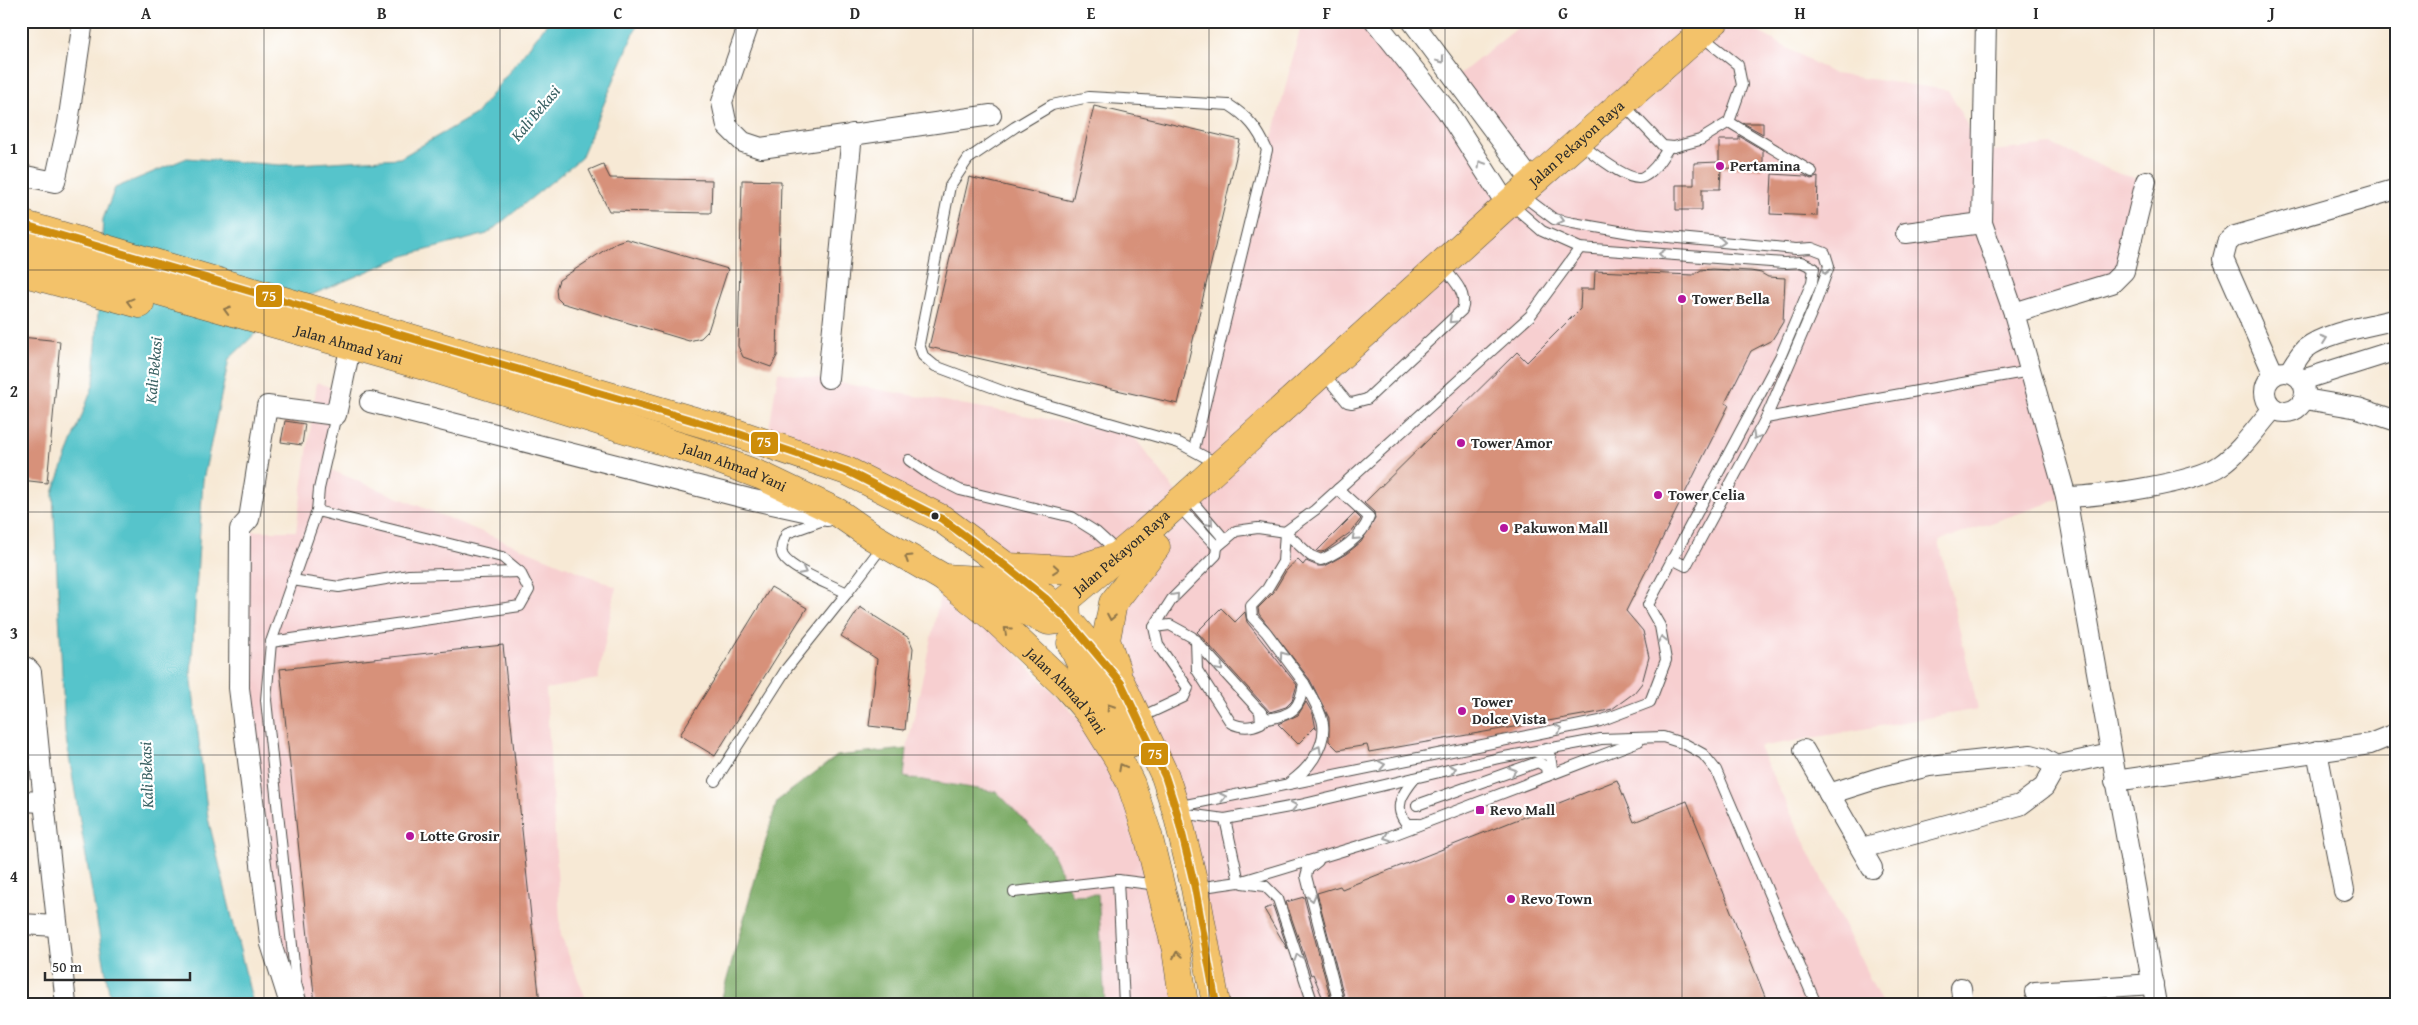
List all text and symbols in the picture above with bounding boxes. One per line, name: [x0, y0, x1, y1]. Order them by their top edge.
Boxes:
text: A: [141, 1, 152, 25]
text: B: [377, 1, 387, 25]
text: C: [613, 1, 623, 25]
text: D: [850, 1, 860, 25]
text: E: [1087, 1, 1096, 25]
text: F: [1323, 1, 1331, 25]
text: G: [1558, 1, 1568, 25]
text: H: [1794, 1, 1806, 25]
text: I: [2033, 1, 2039, 25]
text: J: [2266, 1, 2275, 25]
one-way arrow: [1435, 54, 1444, 64]
water label: Kali Bekasi: [504, 80, 566, 147]
street label: Jalan Pekayon Raya: [1522, 95, 1629, 192]
text: 1: [10, 136, 18, 160]
place label: Pertamina: [1730, 155, 1801, 176]
marker: Pertamina: [1714, 160, 1726, 172]
one-way arrow: [1478, 161, 1487, 170]
one-way arrow: [1556, 215, 1565, 225]
one-way arrow: [1718, 236, 1726, 247]
one-way arrow: [1658, 249, 1666, 260]
one-way arrow: [1821, 267, 1832, 276]
line badge: 75: [255, 284, 283, 308]
text: 75: [262, 286, 276, 306]
place label: Tower Bella: [1692, 288, 1770, 309]
marker: Tower Bella: [1676, 293, 1688, 305]
one-way arrow: [126, 297, 135, 307]
one-way arrow: [223, 305, 231, 315]
one-way arrow: [1448, 314, 1457, 323]
street label: Jalan Ahmad Yani: [291, 319, 406, 370]
one-way arrow: [2319, 335, 2328, 346]
water label: Kali Bekasi: [138, 336, 168, 405]
text: 2: [10, 379, 18, 403]
line badge: 75: [750, 431, 779, 455]
one-way arrow: [1752, 431, 1762, 440]
text: 75: [757, 432, 771, 452]
place label: Tower Amor: [1471, 432, 1553, 453]
street label: Jalan Ahmad Yani: [677, 436, 790, 496]
marker: Tower Amor: [1455, 437, 1467, 449]
place label: Tower Celia: [1668, 484, 1745, 505]
marker: Tower Celia: [1652, 489, 1664, 501]
street label: Jalan Pekayon Raya: [1067, 505, 1174, 601]
unlabelled marker: [930, 511, 940, 521]
one-way arrow: [1205, 517, 1213, 526]
place label: Pakuwon Mall: [1514, 517, 1609, 538]
marker: Pakuwon Mall: [1498, 522, 1510, 534]
one-way arrow: [1352, 531, 1361, 540]
one-way arrow: [905, 555, 914, 565]
one-way arrow: [1052, 563, 1060, 574]
one-way arrow: [798, 565, 807, 575]
one-way arrow: [1170, 593, 1179, 602]
one-way arrow: [1106, 612, 1117, 621]
text: 3: [10, 621, 18, 645]
one-way arrow: [1003, 627, 1012, 636]
one-way arrow: [1658, 634, 1668, 643]
street label: Jalan Ahmad Yani: [1020, 641, 1111, 738]
one-way arrow: [1280, 651, 1289, 661]
one-way arrow: [1215, 662, 1223, 671]
place label: Tower Dolce Vista: [1472, 691, 1547, 729]
one-way arrow: [1107, 703, 1116, 712]
marker: Tower Dolce Vista: [1456, 705, 1468, 717]
one-way arrow: [1554, 725, 1563, 735]
water label: Kali Bekasi: [133, 741, 159, 810]
line badge: 75: [1140, 742, 1169, 766]
text: 75: [1148, 744, 1162, 764]
one-way arrow: [1312, 746, 1322, 755]
one-way arrow: [1378, 760, 1387, 771]
one-way arrow: [1118, 763, 1128, 772]
one-way arrow: [1448, 764, 1457, 775]
one-way arrow: [1508, 767, 1516, 777]
one-way arrow: [1219, 793, 1227, 803]
place label: Revo Mall: [1490, 799, 1556, 820]
one-way arrow: [1290, 802, 1299, 812]
marker: Revo Mall: [1474, 804, 1486, 816]
place label: Lotte Grosir: [420, 825, 500, 846]
marker: Lotte Grosir: [404, 830, 416, 842]
one-way arrow: [1383, 831, 1392, 841]
text: 4: [10, 864, 18, 888]
place label: Revo Town: [1521, 888, 1592, 909]
one-way arrow: [1306, 893, 1317, 902]
marker: Revo Town: [1505, 893, 1517, 905]
scale bar: [45, 950, 190, 982]
one-way arrow: [1172, 951, 1183, 959]
one-way arrow: [1293, 954, 1303, 962]
text: 50 m: [52, 956, 83, 977]

